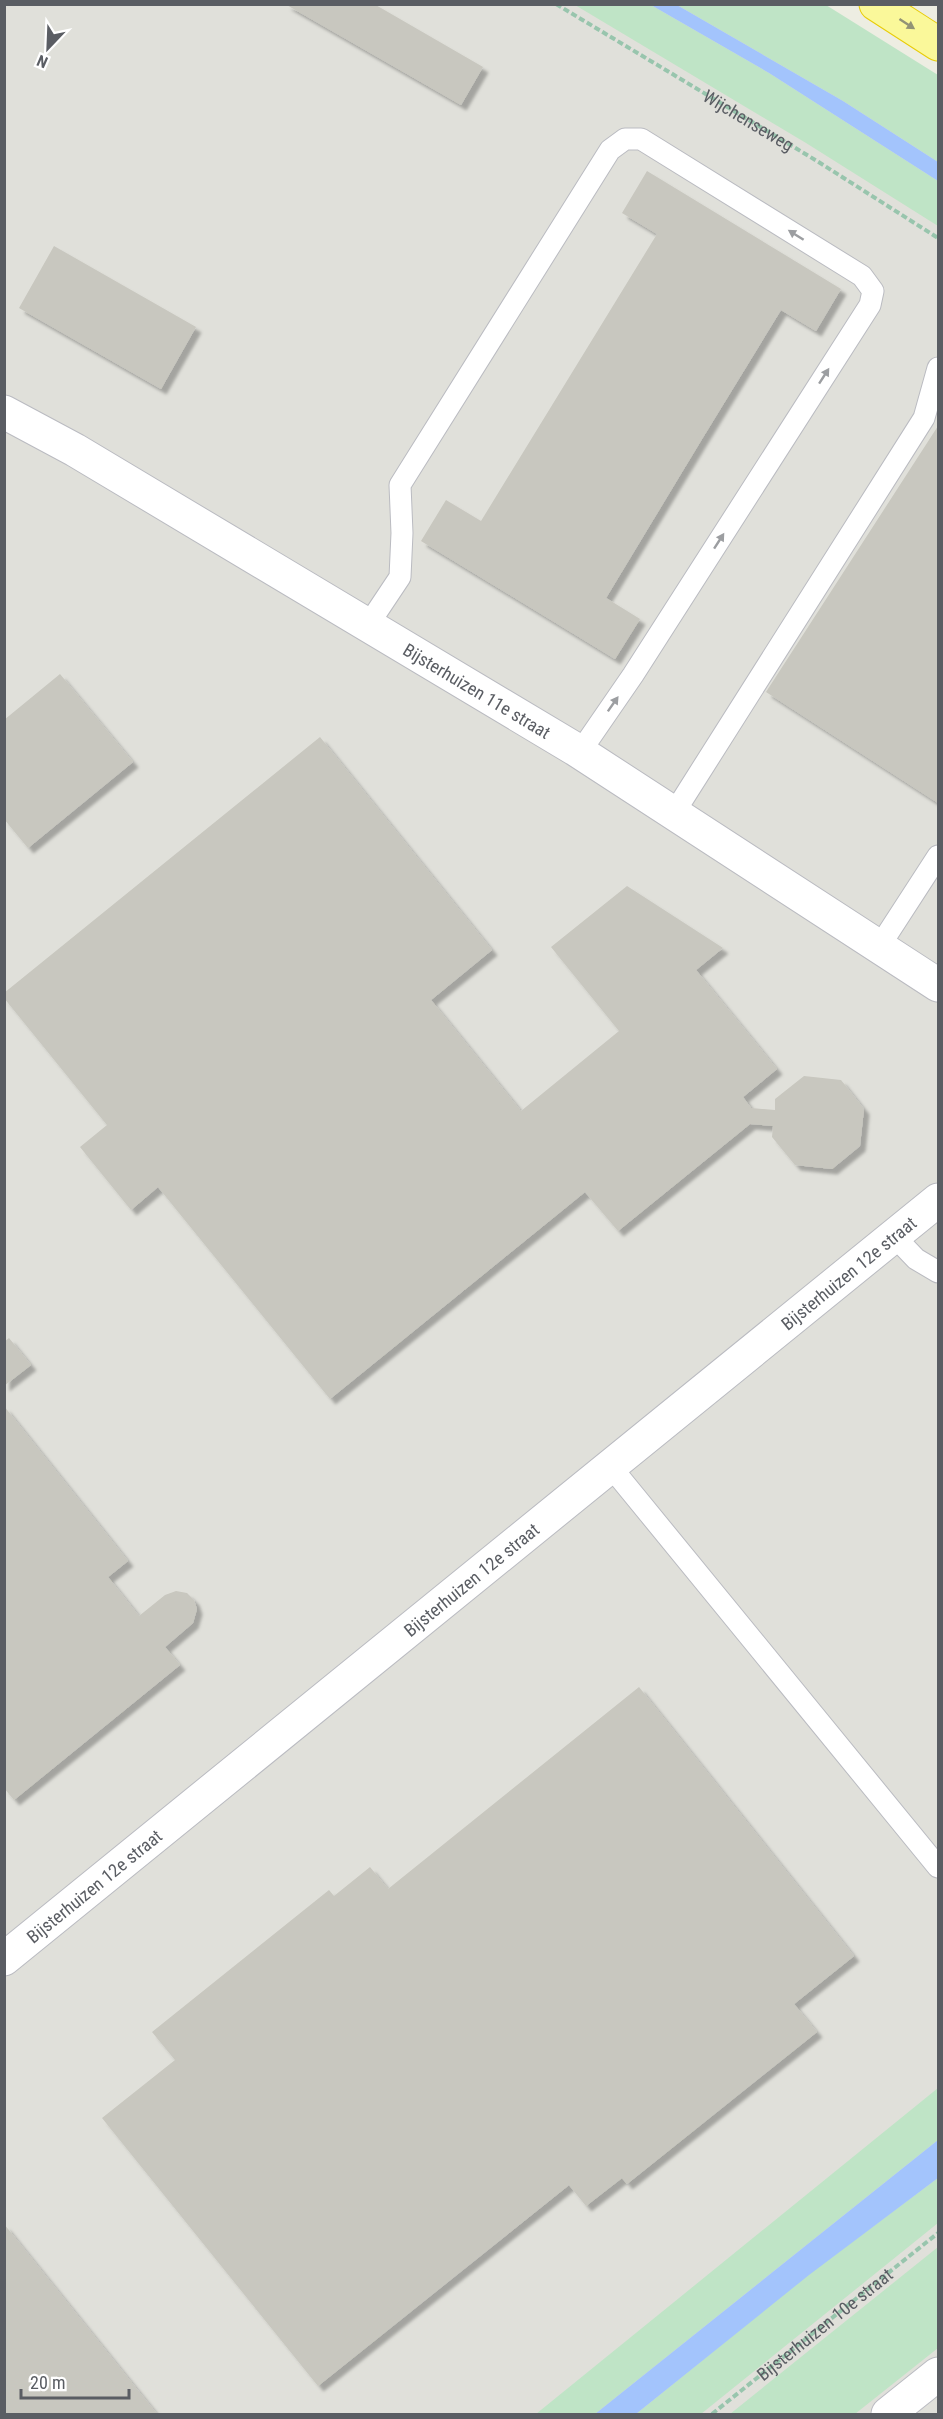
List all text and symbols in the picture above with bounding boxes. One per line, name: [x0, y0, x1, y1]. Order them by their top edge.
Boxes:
north arrow: [18, 18, 78, 78]
one-way arrow: [899, 19, 916, 30]
text: N: [34, 51, 51, 72]
street label: Wijchenseweg: [700, 85, 798, 155]
one-way arrow: [788, 230, 804, 241]
one-way arrow: [818, 368, 829, 384]
one-way arrow: [714, 532, 725, 549]
street label: Bijsterhuizen 11e straat: [400, 638, 554, 742]
one-way arrow: [607, 697, 619, 713]
street label: Bijsterhuizen 12e straat: [777, 1212, 920, 1334]
street label: Bijsterhuizen 12e straat: [399, 1518, 543, 1640]
street label: Bijsterhuizen 12e straat: [22, 1825, 166, 1947]
street label: Bijsterhuizen 10e straat: [752, 2263, 896, 2385]
scale bar: [21, 2362, 129, 2400]
text: 20 m: [30, 2372, 65, 2393]

